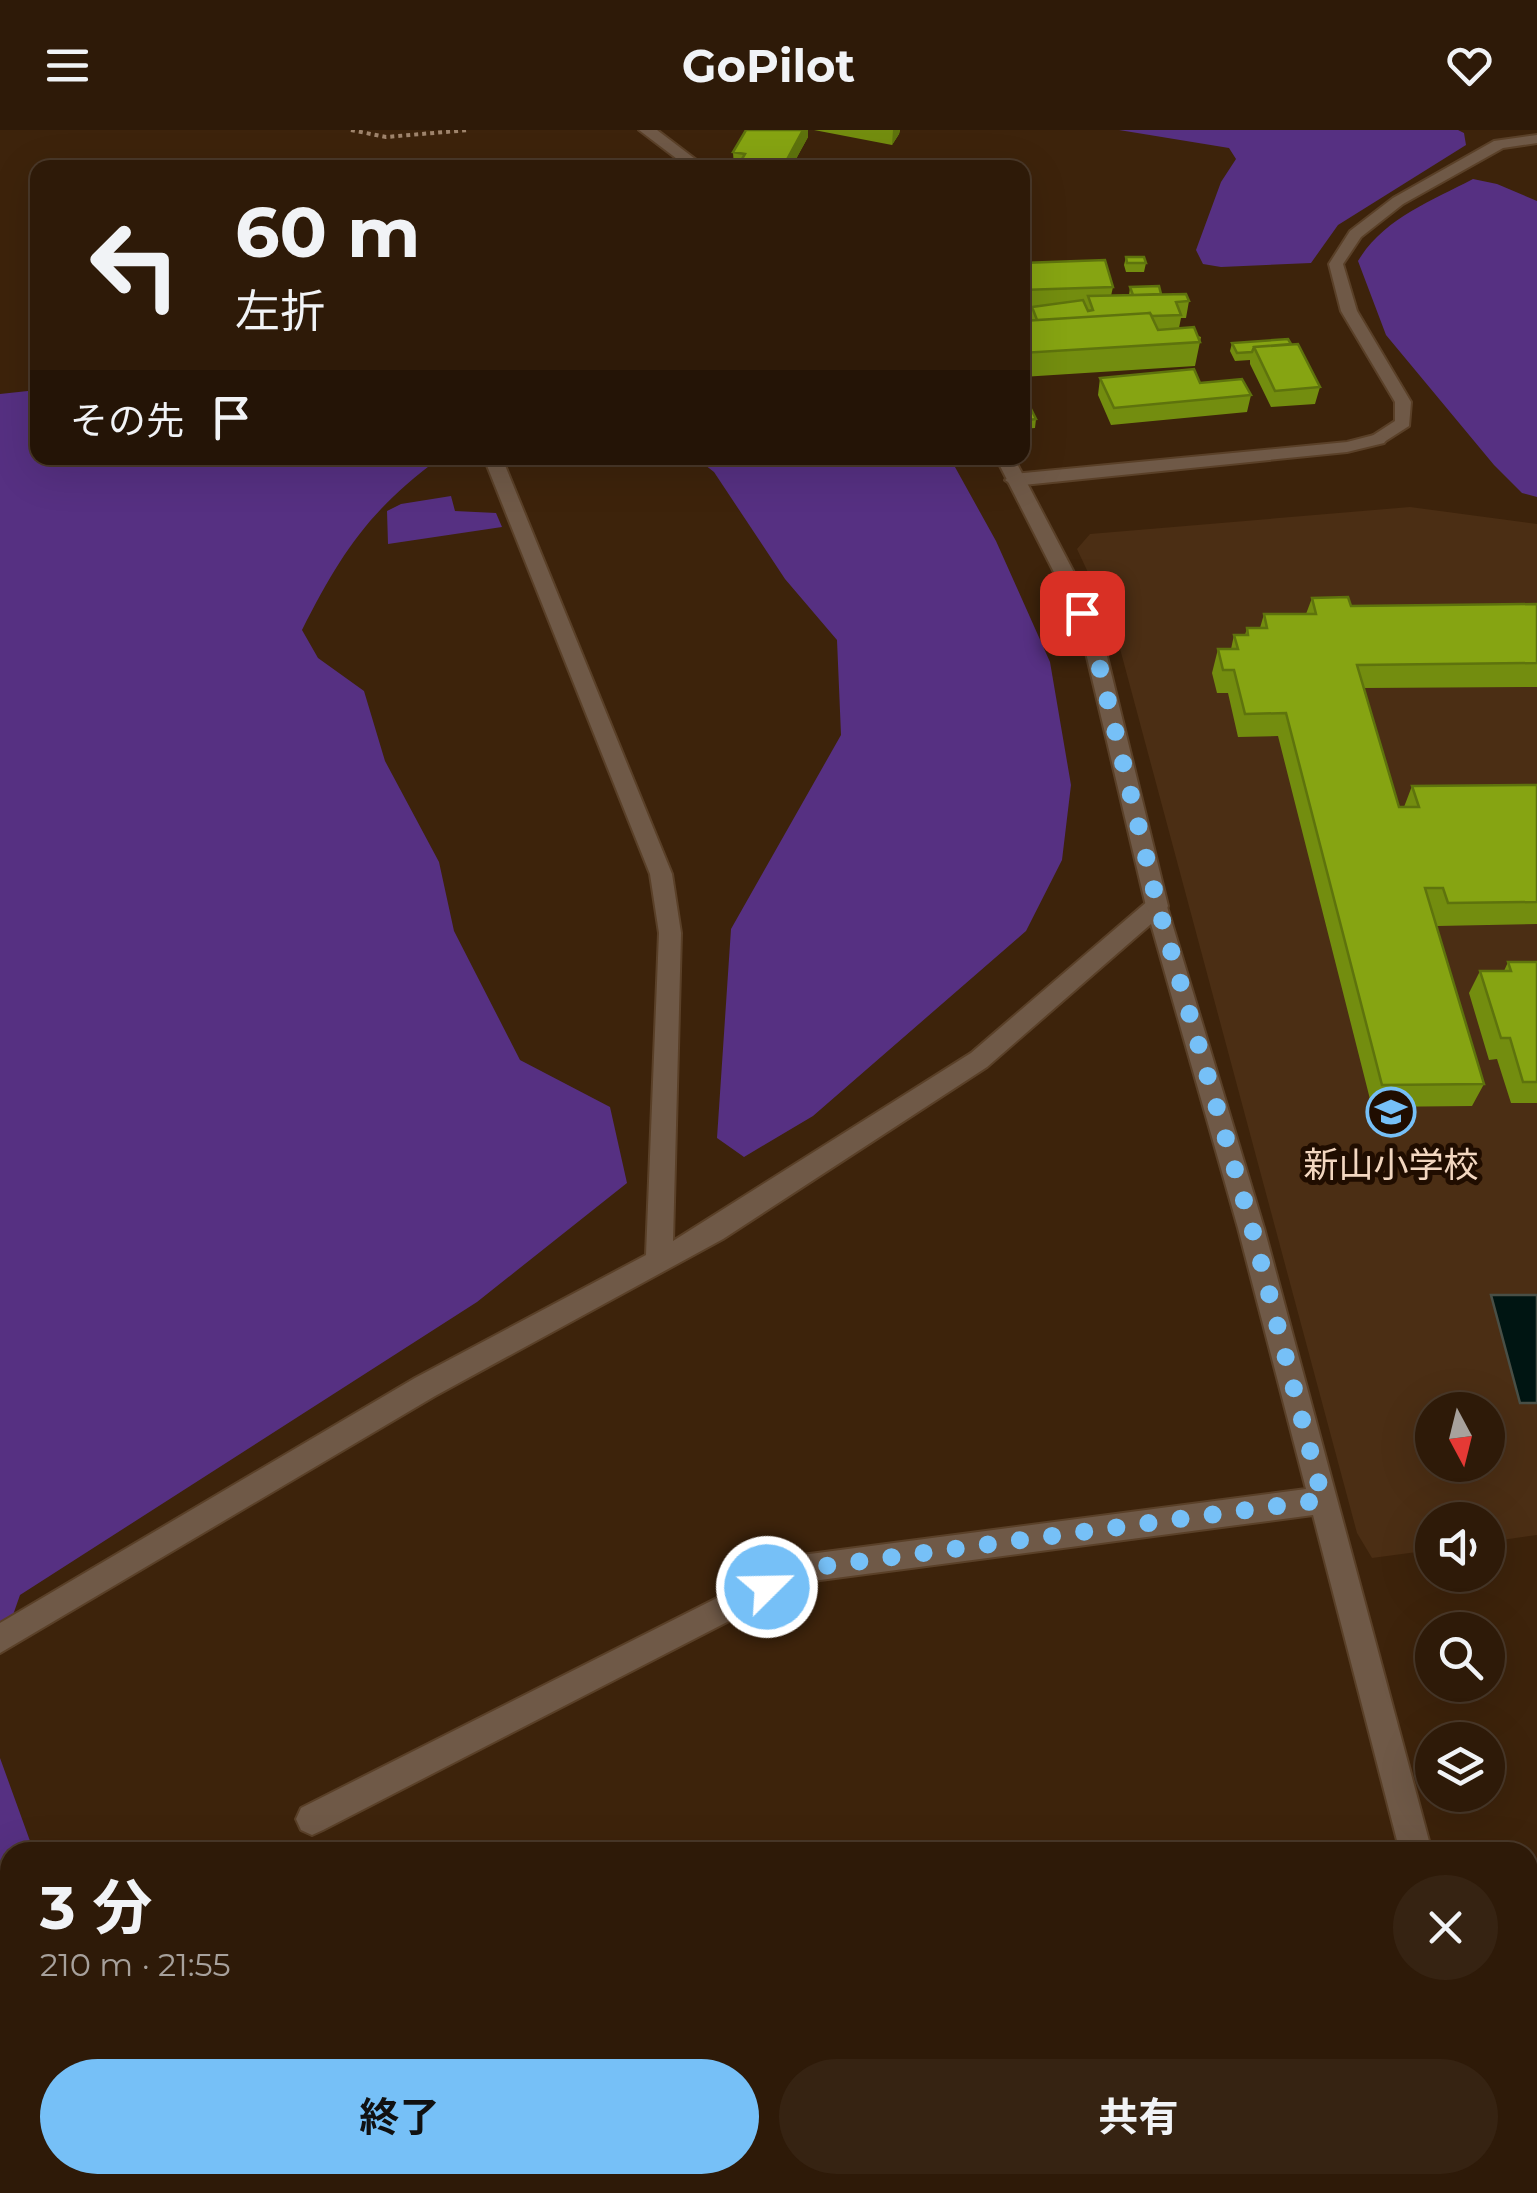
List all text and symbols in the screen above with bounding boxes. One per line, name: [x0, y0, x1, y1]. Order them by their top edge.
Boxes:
icon: menu: [40, 38, 95, 93]
text: GoPilot: [682, 38, 855, 93]
icon: heart: [1442, 38, 1497, 93]
text: 60 m: [235, 189, 420, 275]
icon: left: [70, 200, 200, 330]
text: 左折: [235, 283, 325, 338]
icon: arrive: [204, 390, 259, 445]
text: その先: [70, 397, 184, 444]
pin: [1040, 571, 1125, 656]
icon: arrive: [1055, 586, 1110, 641]
school or university icon: 新山小学校: [1365, 1086, 1417, 1138]
place label: 新山小学校: [1303, 1143, 1479, 1186]
north arrow: [1415, 1392, 1505, 1482]
map controls: [1415, 1392, 1505, 1812]
button: sound: [1415, 1502, 1505, 1592]
position arrow: [715, 1535, 819, 1639]
button: search: [1415, 1612, 1505, 1702]
button: layers: [1415, 1722, 1505, 1812]
text: 3 分: [40, 1871, 153, 1944]
button: close: [1393, 1875, 1498, 1980]
text: 210 m · 21:55: [40, 1945, 231, 1984]
button: 終了: [40, 2059, 759, 2174]
button: 共有: [779, 2059, 1498, 2174]

